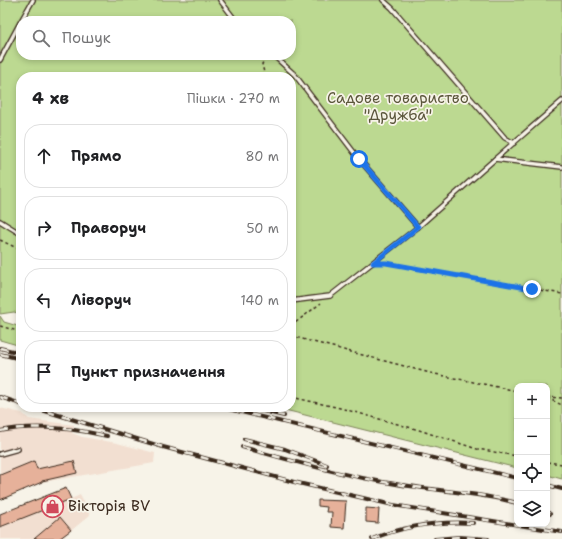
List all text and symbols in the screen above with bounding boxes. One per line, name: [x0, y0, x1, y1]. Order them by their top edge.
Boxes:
search box: [16, 16, 296, 60]
icon: search: [30, 27, 52, 49]
text: Пошук: [62, 28, 111, 48]
text: 4 хв: [32, 87, 69, 109]
park label: Садове товариство "Дружба": [327, 88, 469, 125]
text: Пішки · 270 m: [187, 90, 280, 107]
icon: ahead: [33, 145, 55, 167]
text: Прямо: [71, 146, 121, 166]
text: 80 m: [245, 148, 279, 165]
route start: [350, 150, 368, 168]
icon: right: [33, 217, 55, 239]
text: Праворуч: [71, 218, 146, 238]
text: 50 m: [246, 220, 279, 237]
route end: [523, 280, 541, 298]
icon: left: [33, 289, 55, 311]
text: Ліворуч: [71, 290, 131, 310]
text: 140 m: [240, 292, 279, 309]
icon: arrive: [33, 361, 55, 383]
text: Пункт призначення: [71, 362, 226, 382]
map controls: [514, 383, 550, 527]
button: +: [514, 383, 550, 419]
button: −: [514, 419, 550, 455]
button: locate: [514, 455, 550, 491]
button: layers: [514, 491, 550, 527]
shop icon: Вікторія BV: [39, 493, 65, 519]
place label: Вікторія BV: [68, 496, 150, 516]

